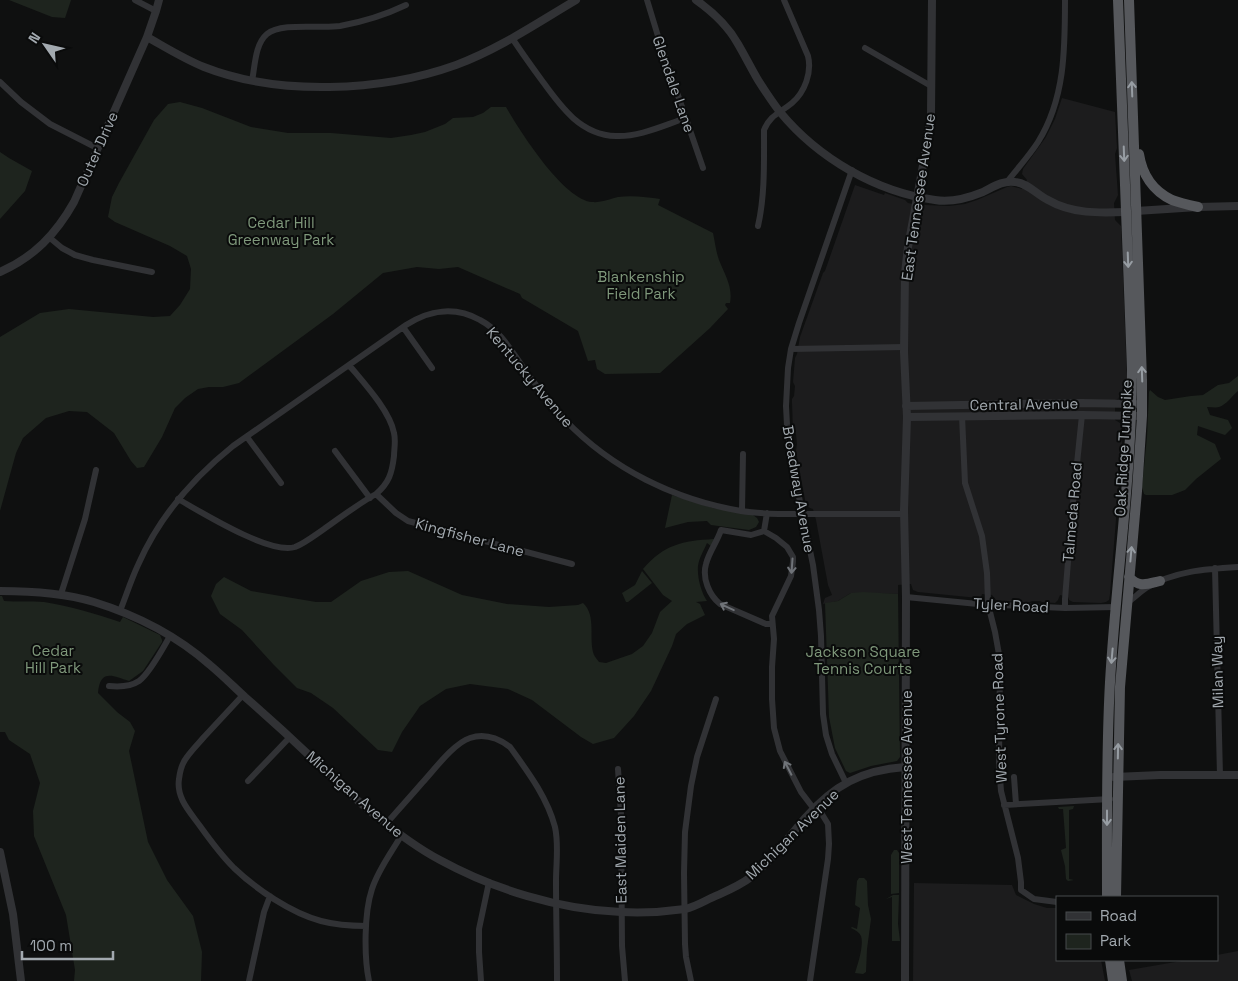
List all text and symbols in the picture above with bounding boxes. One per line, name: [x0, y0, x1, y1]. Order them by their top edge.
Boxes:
north arrow: [20, 20, 70, 70]
text: N: [24, 29, 44, 47]
street label: Glendale Lane: [649, 33, 699, 135]
one-way arrow: [1127, 81, 1137, 98]
street label: Outer Drive: [72, 108, 122, 189]
street label: East Tennessee Avenue: [897, 112, 939, 282]
one-way arrow: [1119, 145, 1128, 161]
park label: Cedar Hill Greenway Park: [228, 213, 334, 249]
one-way arrow: [1123, 252, 1133, 268]
park label: Blankenship Field Park: [597, 267, 685, 303]
street label: Kentucky Avenue: [482, 323, 578, 431]
one-way arrow: [1137, 366, 1147, 382]
street label: Oak Ridge Turnpike: [1110, 379, 1136, 517]
street label: Central Avenue: [969, 394, 1079, 414]
street label: Broadway Avenue: [778, 424, 820, 554]
street label: Talmeda Road: [1058, 461, 1086, 563]
street label: Kingfisher Lane: [413, 513, 527, 561]
one-way arrow: [1127, 546, 1136, 562]
one-way arrow: [788, 557, 797, 573]
street label: Tyler Road: [973, 594, 1049, 616]
one-way arrow: [720, 601, 735, 611]
street label: Milan Way: [1207, 636, 1227, 708]
park label: Cedar Hill Park: [25, 641, 81, 677]
park label: Jackson Square Tennis Courts: [806, 642, 921, 678]
one-way arrow: [1107, 647, 1117, 663]
street label: West Tyrone Road: [987, 653, 1011, 783]
street label: West Tennessee Avenue: [897, 690, 916, 864]
one-way arrow: [1114, 743, 1123, 759]
street label: Michigan Avenue: [303, 747, 408, 841]
one-way arrow: [783, 761, 793, 776]
street label: East Maiden Lane: [609, 776, 631, 904]
street label: Michigan Avenue: [741, 785, 843, 883]
one-way arrow: [1102, 810, 1112, 826]
legend: [1056, 896, 1218, 961]
text: Road: [1100, 906, 1137, 925]
scale bar: [22, 928, 114, 960]
text: Park: [1100, 931, 1131, 950]
text: 100 m: [30, 936, 72, 955]

